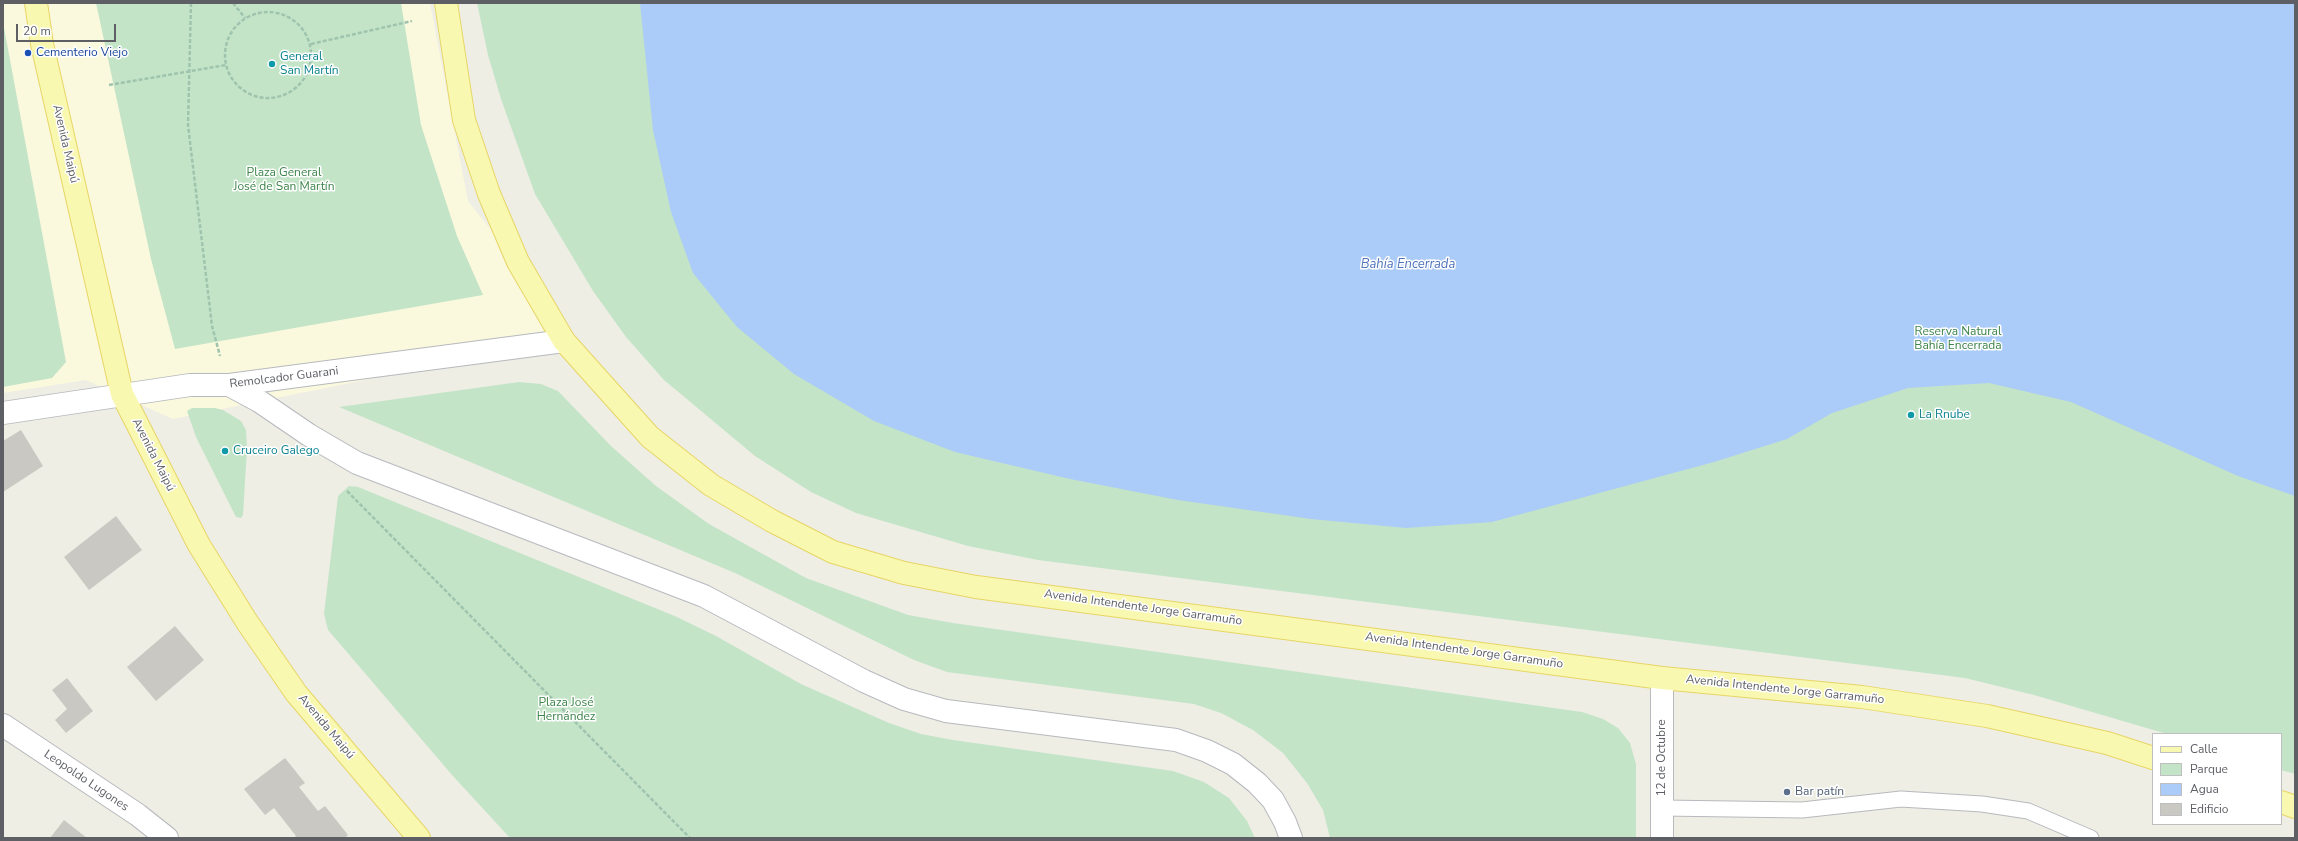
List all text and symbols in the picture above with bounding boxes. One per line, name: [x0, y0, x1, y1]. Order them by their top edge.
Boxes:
scale bar: [18, 16, 118, 42]
text: 20 m: [23, 23, 51, 39]
place label: Cementerio Viejo: [36, 46, 128, 60]
marker: Cementerio Viejo: [23, 48, 33, 58]
place label: General San Martín: [280, 50, 339, 78]
marker: General San Martín: [267, 59, 277, 69]
street label: Avenida Maipú: [49, 103, 81, 185]
park label: Plaza General José de San Martín: [234, 166, 334, 194]
water label: Bahía Encerrada: [1361, 257, 1455, 273]
park label: Reserva Natural Bahía Encerrada: [1914, 325, 2002, 353]
street label: Remolcador Guarani: [229, 364, 339, 392]
place label: La Rnube: [1919, 408, 1970, 422]
marker: La Rnube: [1906, 410, 1916, 420]
street label: Avenida Maipú: [128, 416, 178, 494]
place label: Cruceiro Galego: [233, 444, 319, 458]
marker: Cruceiro Galego: [220, 446, 230, 456]
street label: Avenida Intendente Jorge Garramuño: [1043, 587, 1243, 629]
street label: Avenida Intendente Jorge Garramuño: [1364, 630, 1564, 672]
street label: Avenida Intendente Jorge Garramuño: [1685, 672, 1885, 708]
street label: Avenida Maipú: [295, 692, 357, 762]
park label: Plaza José Hernández: [537, 696, 595, 724]
street label: 12 de Octubre: [1655, 719, 1669, 797]
legend: [2152, 733, 2282, 825]
text: Calle: [2190, 741, 2218, 757]
street label: Leopoldo Lugones: [41, 747, 131, 815]
text: Parque: [2190, 761, 2228, 777]
text: Agua: [2190, 781, 2219, 797]
place label: Bar patín: [1795, 785, 1844, 799]
marker: Bar patín: [1782, 787, 1792, 797]
text: Edificio: [2190, 801, 2228, 817]

